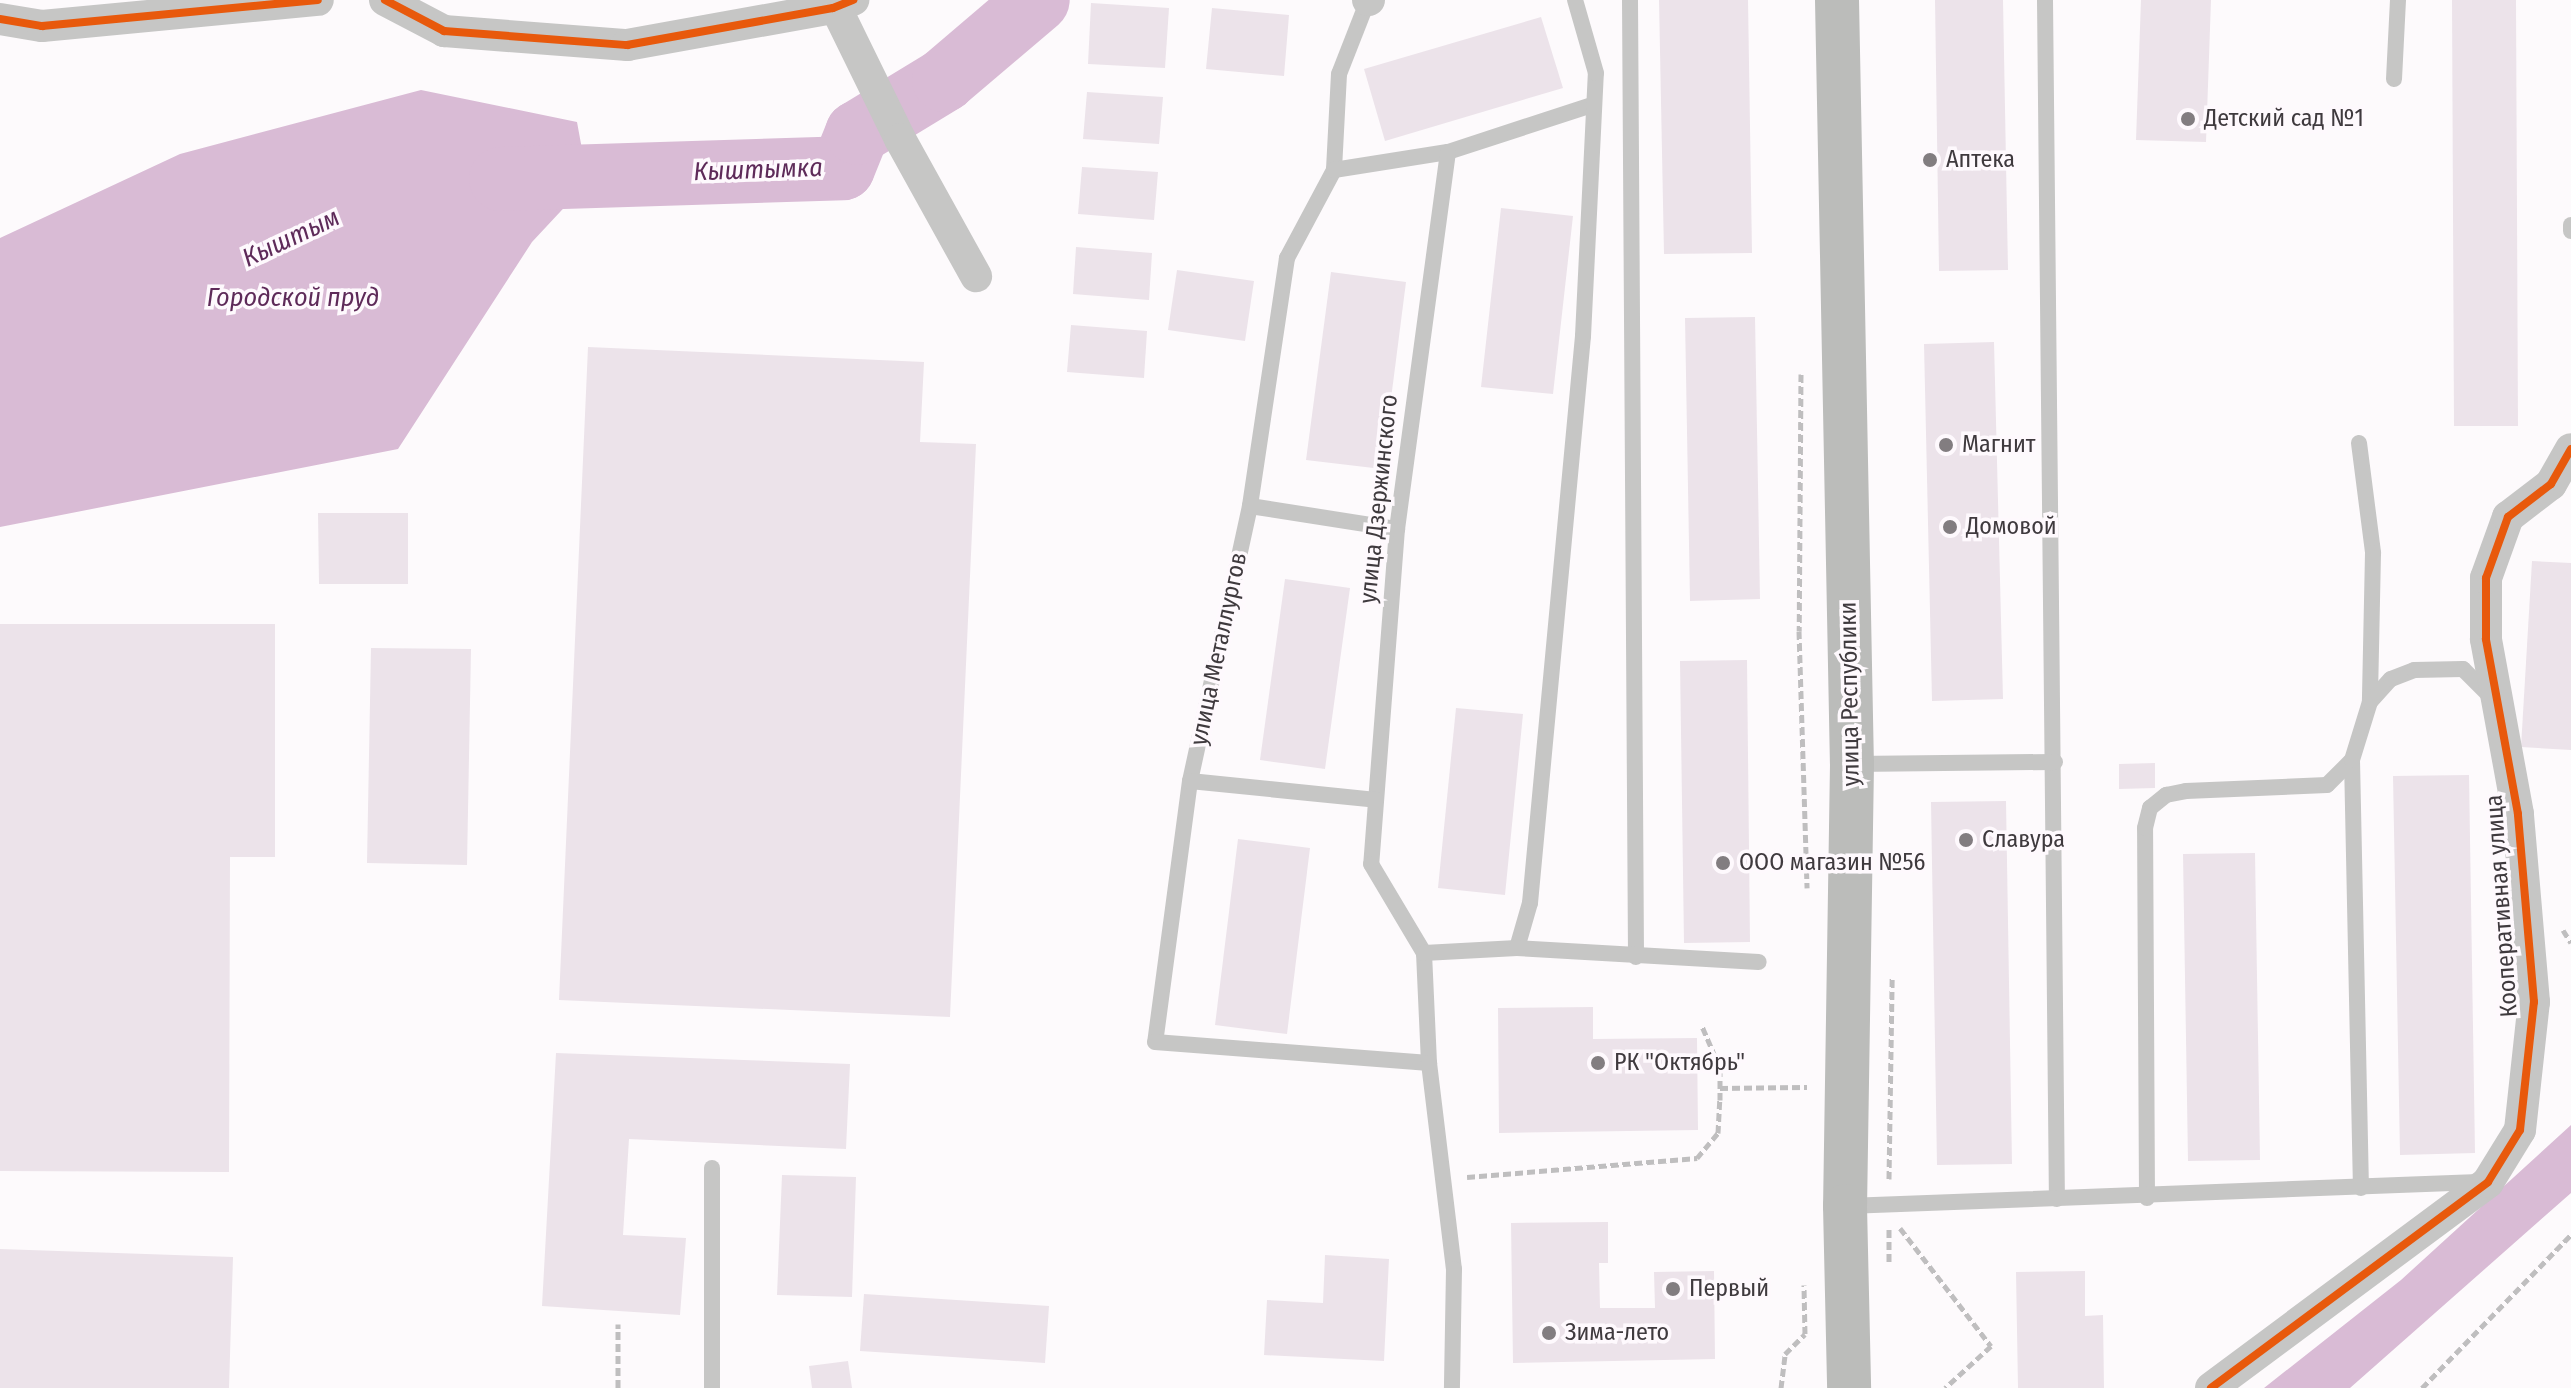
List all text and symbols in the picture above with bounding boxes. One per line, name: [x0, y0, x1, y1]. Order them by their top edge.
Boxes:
place label: Детский сад №1: [2204, 105, 2364, 133]
marker: Детский сад №1: [2179, 110, 2197, 128]
place label: Аптека: [1946, 146, 2015, 174]
marker: Аптека: [1921, 151, 1939, 169]
water label: Кыштымка: [693, 152, 823, 188]
water label: Кыштым: [238, 202, 344, 274]
water label: Городской пруд: [207, 282, 379, 314]
street label: улица Дзержинского: [1354, 393, 1404, 605]
place label: Магнит: [1962, 431, 2036, 459]
marker: Магнит: [1937, 436, 1955, 454]
place label: Домовой: [1966, 513, 2057, 541]
marker: Домовой: [1941, 518, 1959, 536]
street label: улица Металлургов: [1185, 550, 1253, 748]
street label: улица Республики: [1834, 601, 1866, 787]
street label: Кооперативная улица: [2480, 794, 2524, 1018]
place label: Славура: [1982, 826, 2065, 854]
marker: Славура: [1957, 831, 1975, 849]
place label: ООО магазин №56: [1739, 849, 1925, 877]
marker: ООО магазин №56: [1714, 854, 1732, 872]
place label: РК "Октябрь": [1614, 1049, 1745, 1077]
marker: РК "Октябрь": [1589, 1054, 1607, 1072]
place label: Первый: [1689, 1275, 1769, 1303]
marker: Первый: [1664, 1280, 1682, 1298]
place label: Зима-лето: [1565, 1319, 1669, 1347]
marker: Зима-лето: [1540, 1324, 1558, 1342]

